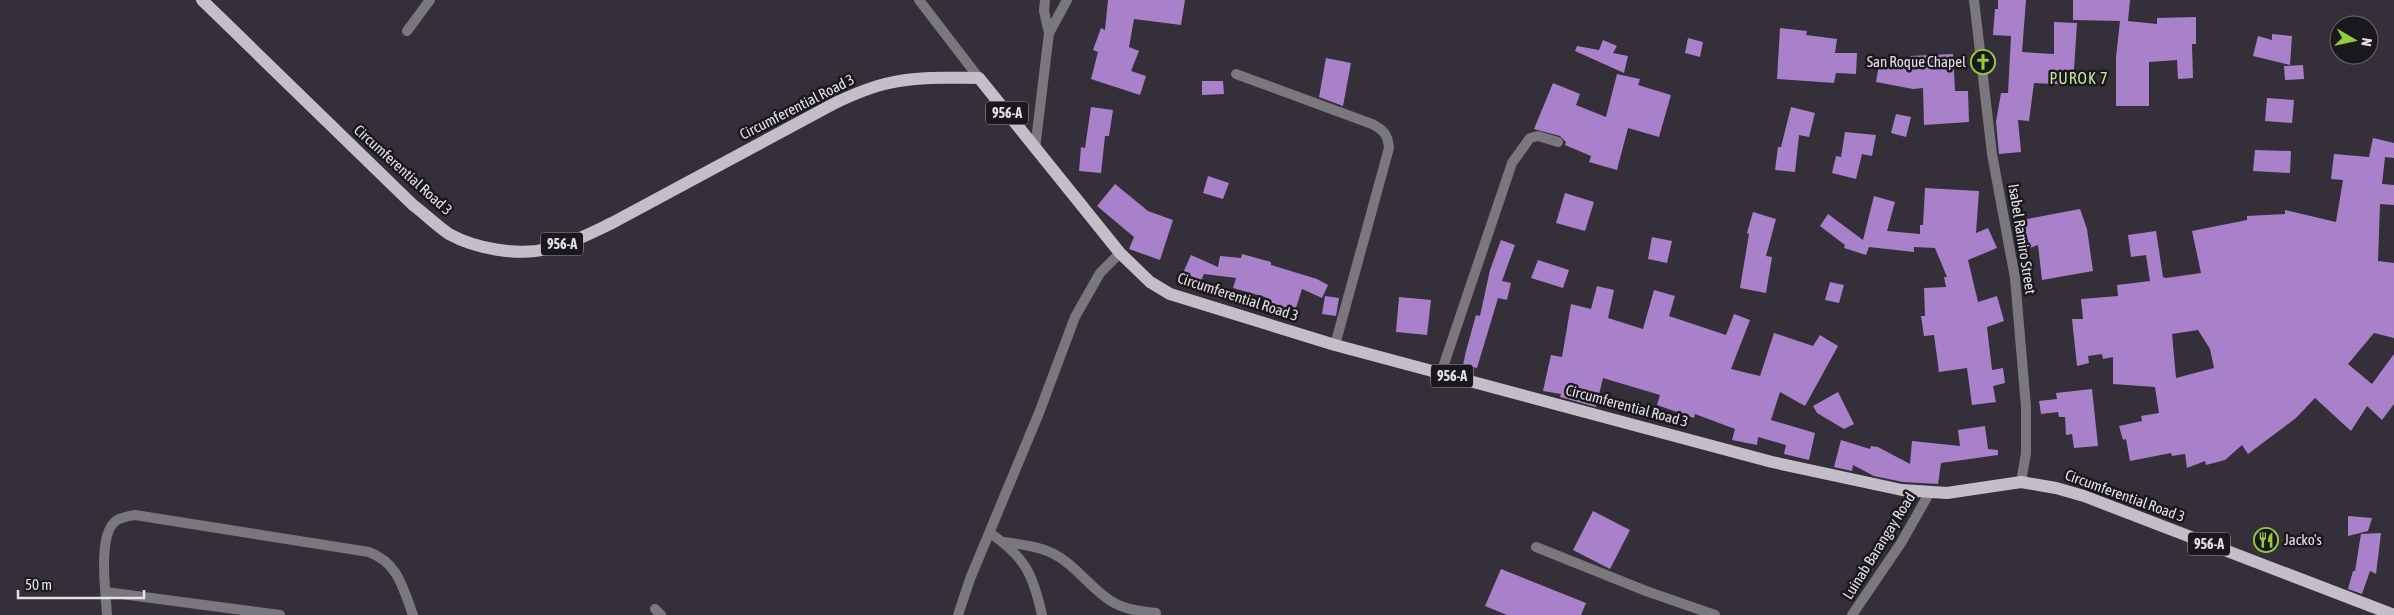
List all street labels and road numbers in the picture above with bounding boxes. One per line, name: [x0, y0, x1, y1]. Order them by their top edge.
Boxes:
street label: Circumferential Road 3: [737, 70, 857, 143]
road number: 956-A: [986, 102, 1028, 125]
street label: Circumferential Road 3: [351, 121, 456, 218]
street label: Isabel Ramiro Street: [2005, 183, 2040, 295]
road number: 956-A: [541, 232, 583, 255]
street label: Circumferential Road 3: [1176, 269, 1301, 324]
road number: 956-A: [1431, 364, 1473, 388]
street label: Circumferential Road 3: [1564, 381, 1690, 430]
street label: Circumferential Road 3: [2063, 466, 2187, 525]
street label: Luinab Barangay Road: [1839, 489, 1918, 602]
road number: 956-A: [2188, 532, 2230, 556]

